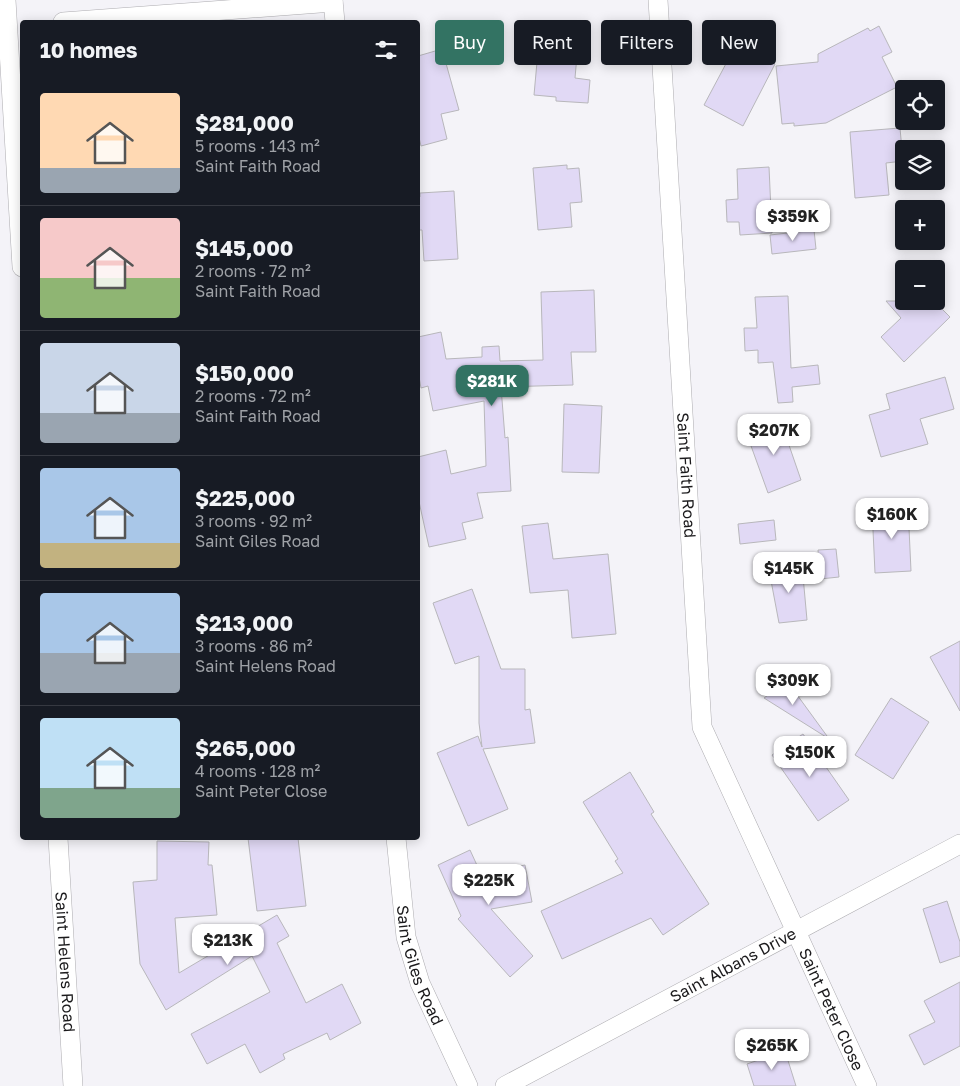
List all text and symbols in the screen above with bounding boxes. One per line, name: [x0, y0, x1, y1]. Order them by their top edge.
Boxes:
chip: Buy: [435, 20, 504, 65]
chip: Rent: [514, 20, 591, 65]
chip: Filters: [601, 20, 692, 65]
chip: New: [702, 20, 776, 65]
icon: filters: [372, 36, 400, 64]
text: 10 homes: [40, 37, 138, 63]
map controls: [895, 80, 945, 310]
button: locate: [895, 80, 945, 130]
text: $281,000: [195, 110, 294, 136]
icon: home: [80, 113, 140, 173]
text: 5 rooms · 143 m²: [195, 136, 320, 156]
button: layers: [895, 140, 945, 190]
text: Saint Faith Road: [195, 156, 321, 176]
pin: $359K: [758, 200, 828, 242]
button: +: [895, 200, 945, 250]
text: $359K: [767, 206, 819, 226]
text: $145,000: [195, 235, 294, 261]
icon: home: [80, 238, 140, 298]
button: −: [895, 260, 945, 310]
text: 2 rooms · 72 m²: [195, 261, 311, 281]
text: Saint Faith Road: [195, 281, 321, 301]
text: $150,000: [195, 360, 294, 386]
icon: home: [80, 363, 140, 423]
pin: $281K: [457, 364, 527, 407]
text: $281K: [467, 371, 517, 391]
text: 2 rooms · 72 m²: [195, 386, 311, 406]
text: Saint Faith Road: [195, 406, 321, 426]
street label: Saint Faith Road: [673, 412, 701, 538]
pin: $207K: [739, 414, 809, 456]
text: $207K: [748, 420, 800, 440]
text: $225,000: [195, 485, 295, 511]
icon: home: [80, 488, 140, 548]
pin: $160K: [857, 498, 927, 540]
text: $160K: [866, 504, 918, 524]
text: 3 rooms · 92 m²: [195, 511, 312, 531]
text: Saint Giles Road: [195, 531, 320, 551]
pin: $145K: [754, 552, 824, 594]
text: $145K: [764, 558, 814, 578]
text: $213,000: [195, 610, 293, 636]
icon: home: [80, 613, 140, 673]
text: 3 rooms · 86 m²: [195, 636, 312, 656]
text: Saint Helens Road: [195, 656, 336, 676]
pin: $309K: [758, 664, 828, 706]
text: $309K: [767, 670, 819, 690]
text: $265,000: [195, 735, 296, 761]
pin: $150K: [775, 736, 845, 778]
icon: home: [80, 738, 140, 798]
text: $150K: [785, 742, 835, 762]
text: 4 rooms · 128 m²: [195, 761, 320, 781]
text: Saint Peter Close: [195, 781, 327, 801]
pin: $225K: [454, 864, 524, 906]
text: $225K: [463, 870, 515, 890]
street label: Saint Helens Road: [51, 891, 80, 1033]
street label: Saint Giles Road: [393, 904, 448, 1028]
street label: Saint Albans Drive: [666, 923, 799, 1007]
pin: $213K: [193, 924, 263, 966]
text: $213K: [203, 930, 253, 950]
street label: Saint Peter Close: [795, 945, 868, 1074]
pin: $265K: [737, 1028, 807, 1071]
text: $265K: [746, 1035, 798, 1055]

